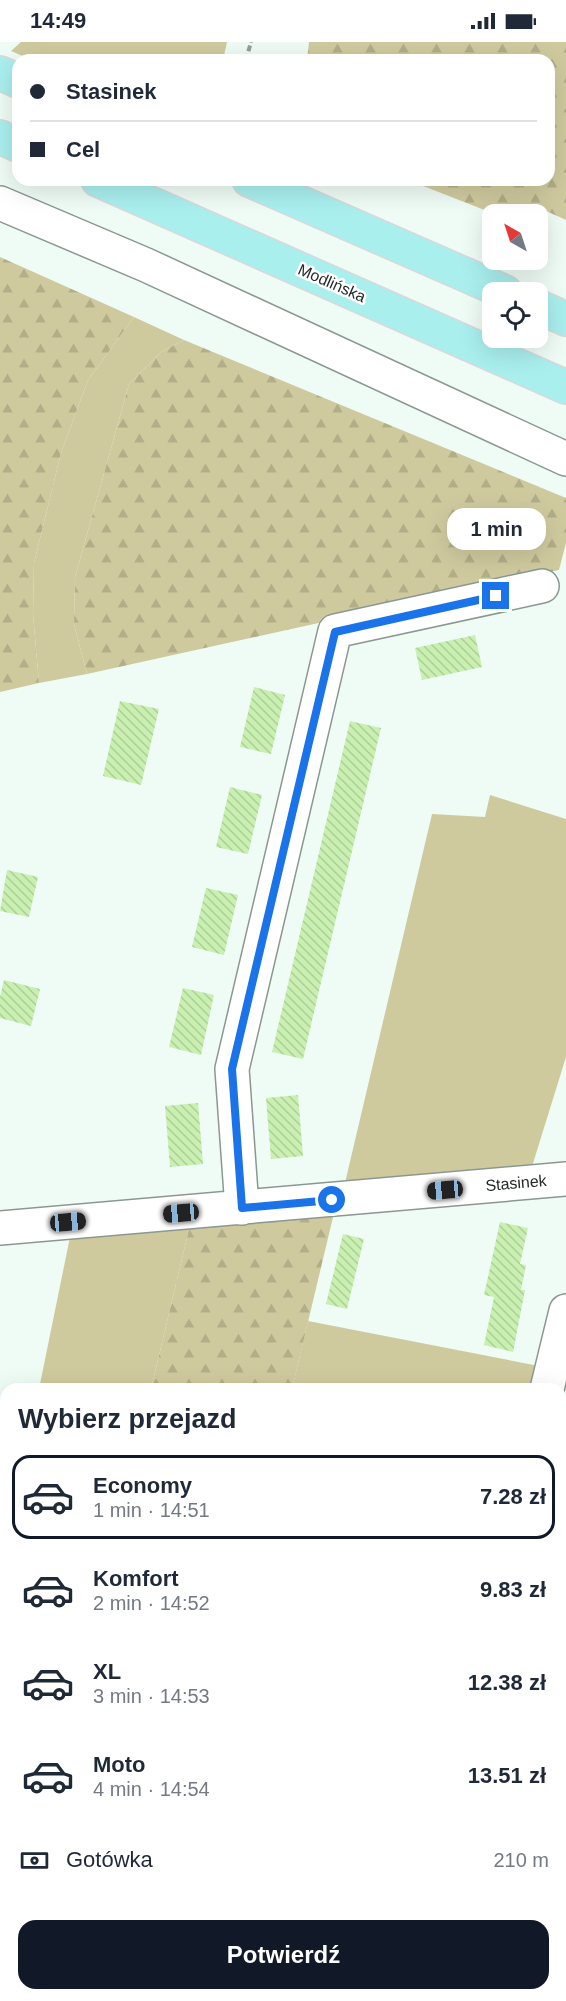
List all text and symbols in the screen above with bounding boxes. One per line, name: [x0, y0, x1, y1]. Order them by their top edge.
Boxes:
text: 14:49: [30, 8, 86, 33]
text: Stasinek: [66, 79, 157, 104]
text: Cel: [66, 137, 100, 162]
north arrow: [482, 204, 548, 270]
map controls: [482, 204, 548, 348]
street label: Modlińska: [296, 261, 368, 305]
button: locate: [482, 282, 548, 348]
callout: 1 min: [446, 509, 546, 551]
text: 1 min: [470, 518, 523, 540]
route end: [482, 582, 509, 609]
street label: Stasinek: [485, 1172, 548, 1194]
car: [426, 1179, 464, 1201]
route start: [318, 1186, 345, 1213]
car: [162, 1202, 200, 1224]
car: [49, 1211, 87, 1233]
text: Wybierz przejazd: [18, 1404, 237, 1434]
icon: car: [21, 1470, 75, 1524]
text: Economy: [93, 1473, 192, 1498]
text: 7.28 zł: [480, 1484, 546, 1509]
text: 1 min · 14:51: [93, 1499, 210, 1521]
icon: car: [21, 1563, 75, 1617]
text: Komfort: [93, 1566, 179, 1591]
text: 9.83 zł: [480, 1577, 546, 1602]
text: 2 min · 14:52: [93, 1592, 210, 1614]
icon: car: [21, 1656, 75, 1710]
text: XL: [93, 1659, 121, 1684]
text: 12.38 zł: [468, 1670, 546, 1695]
text: 3 min · 14:53: [93, 1685, 210, 1707]
icon: car: [21, 1749, 75, 1803]
text: Moto: [93, 1752, 146, 1777]
text: 13.51 zł: [468, 1763, 546, 1788]
text: 4 min · 14:54: [93, 1778, 210, 1800]
icon: cash: [18, 1844, 51, 1877]
text: Gotówka: [66, 1847, 153, 1872]
text: 210 m: [493, 1849, 549, 1871]
button: Potwierdź: [18, 1920, 549, 1989]

